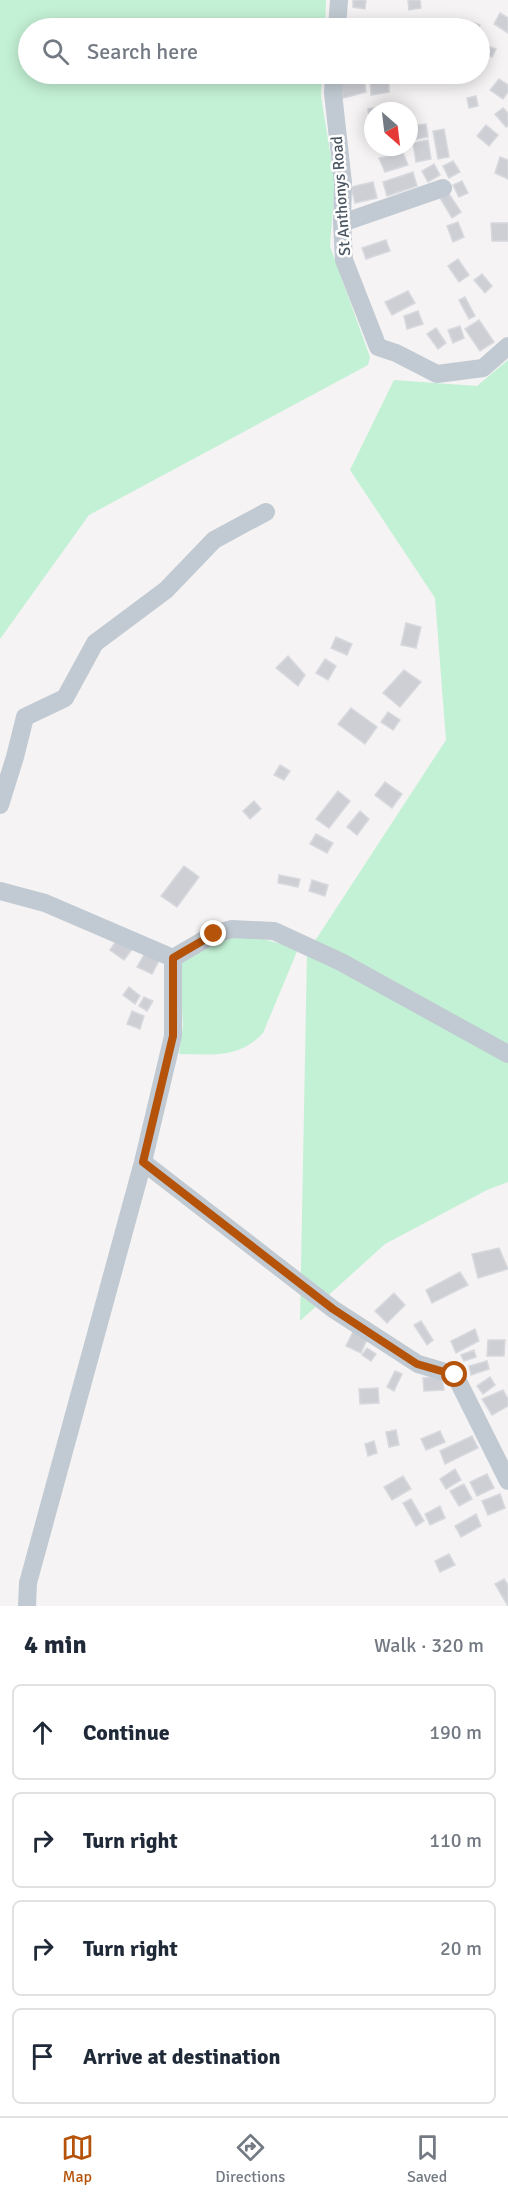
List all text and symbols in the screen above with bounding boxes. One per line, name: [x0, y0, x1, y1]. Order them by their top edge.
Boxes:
search box: [18, 18, 490, 84]
icon: search: [39, 35, 72, 68]
text: Search here: [87, 38, 198, 65]
north arrow: [364, 102, 418, 156]
street label: St Anthonys Road: [327, 136, 355, 256]
route end: [200, 920, 226, 946]
route start: [441, 1361, 467, 1387]
text: 4 min: [24, 1629, 87, 1661]
text: Walk · 320 m: [374, 1633, 484, 1658]
icon: ahead: [26, 1716, 59, 1749]
text: Continue: [83, 1719, 170, 1746]
text: 190 m: [429, 1720, 482, 1745]
icon: right: [26, 1824, 59, 1857]
text: Turn right: [83, 1827, 178, 1854]
text: 110 m: [429, 1828, 482, 1853]
icon: right: [26, 1932, 59, 1965]
text: Turn right: [83, 1935, 178, 1962]
text: 20 m: [440, 1936, 482, 1961]
icon: arrive: [26, 2040, 59, 2073]
text: Arrive at destination: [83, 2043, 280, 2070]
tab: Map: [61, 2131, 94, 2187]
tab: Directions: [215, 2131, 285, 2187]
tab: Saved: [407, 2131, 447, 2187]

